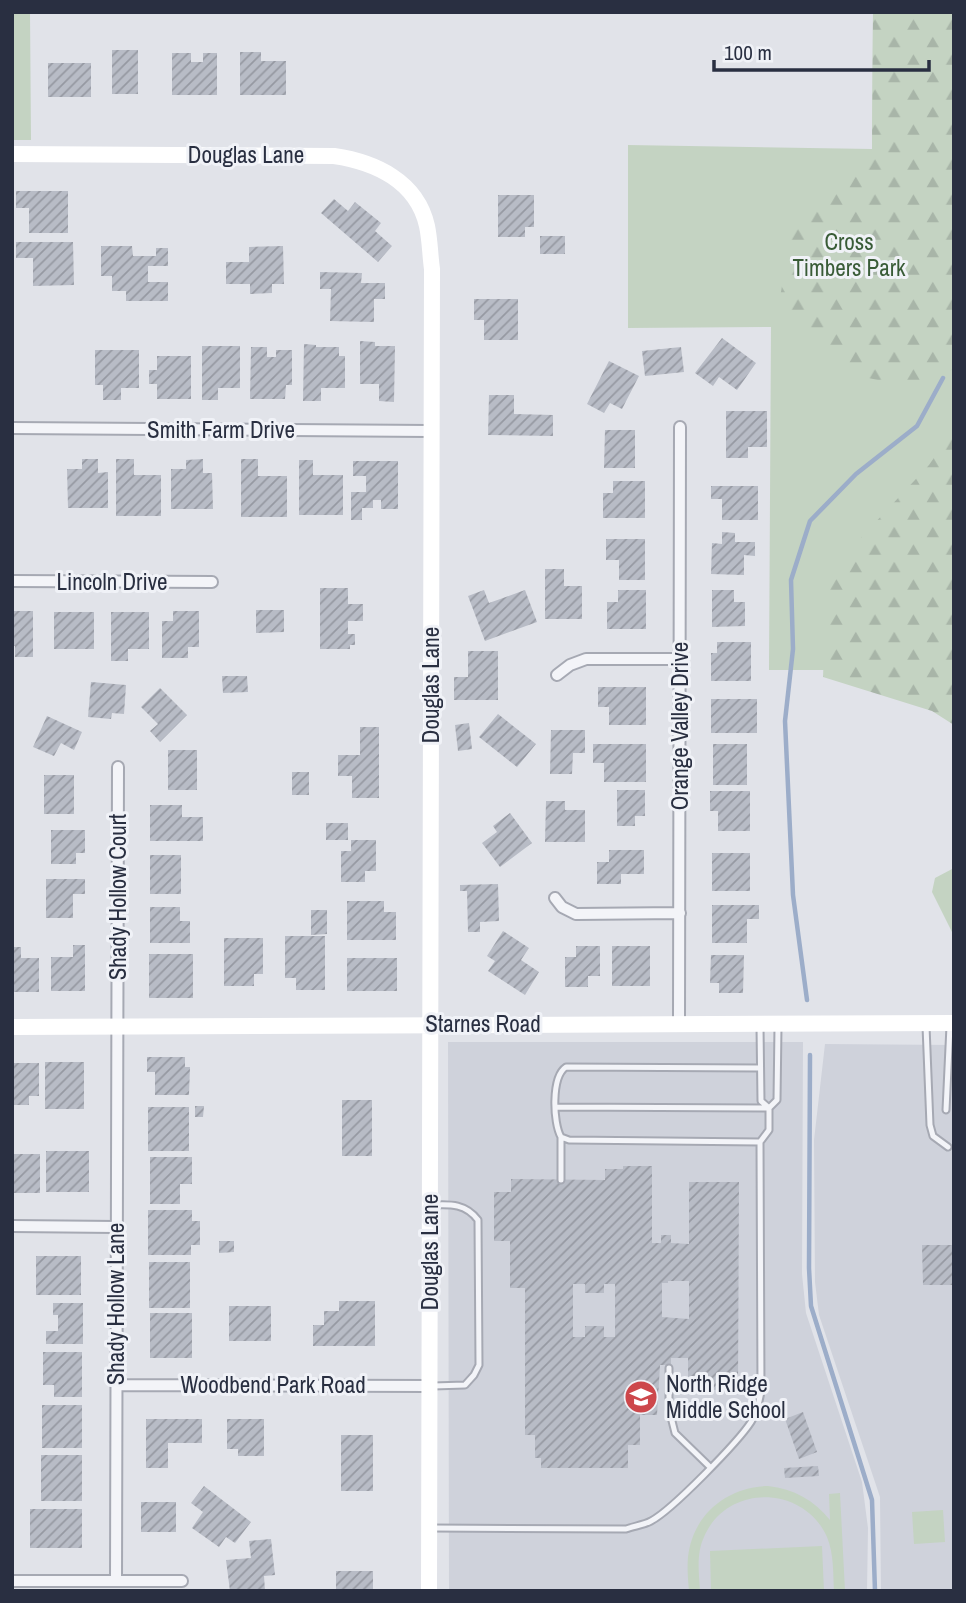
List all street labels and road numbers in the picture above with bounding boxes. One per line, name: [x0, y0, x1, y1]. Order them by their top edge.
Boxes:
street label: Douglas Lane: [188, 139, 304, 170]
street label: Smith Farm Drive: [147, 414, 295, 445]
street label: Lincoln Drive: [56, 566, 168, 597]
street label: Douglas Lane: [415, 627, 446, 743]
street label: Orange Valley Drive: [664, 642, 695, 810]
street label: Shady Hollow Court: [102, 814, 133, 980]
street label: Starnes Road: [425, 1008, 541, 1039]
street label: Douglas Lane: [414, 1194, 445, 1310]
street label: Shady Hollow Lane: [100, 1223, 131, 1385]
street label: Woodbend Park Road: [180, 1369, 366, 1400]

